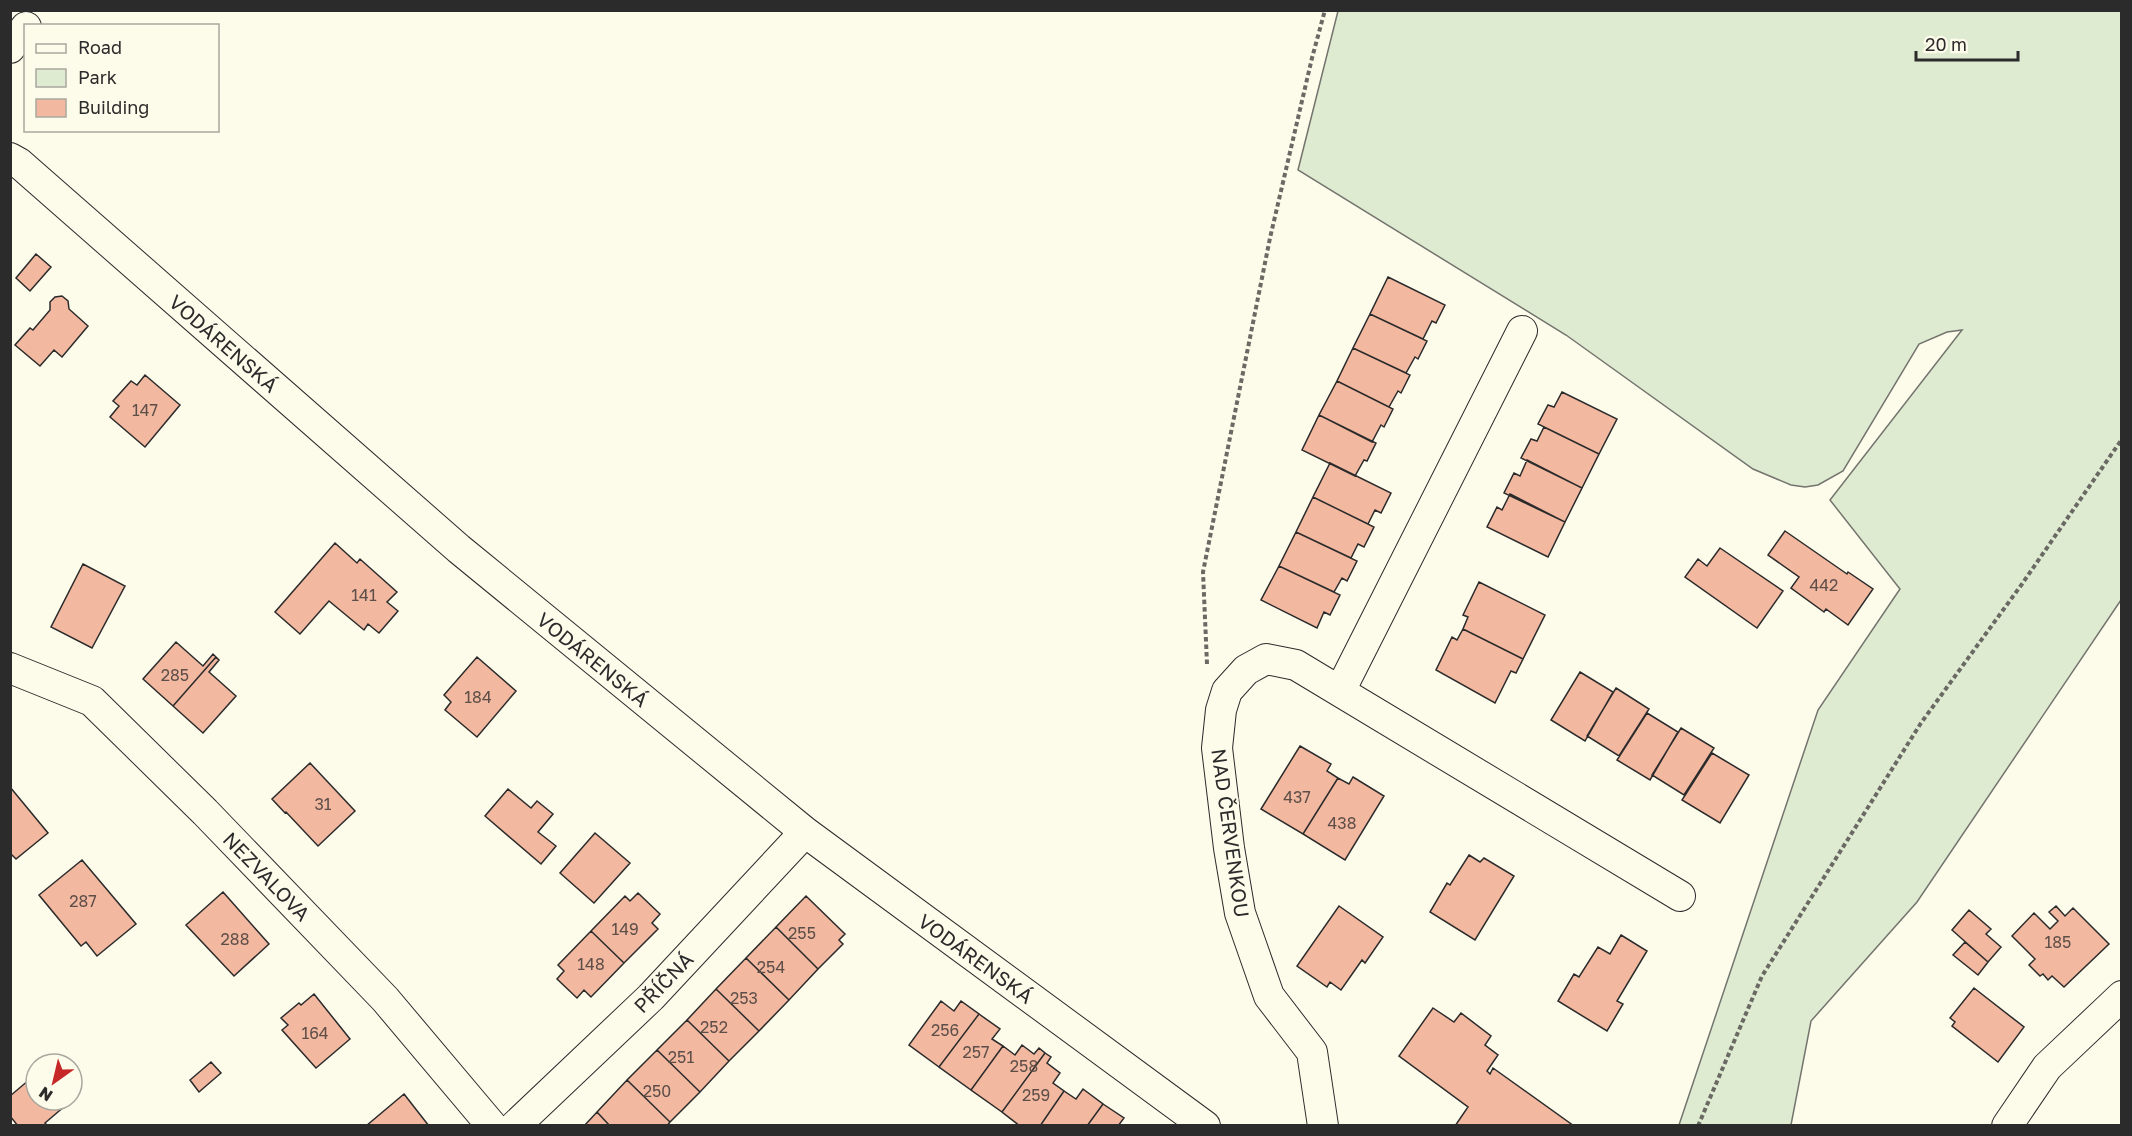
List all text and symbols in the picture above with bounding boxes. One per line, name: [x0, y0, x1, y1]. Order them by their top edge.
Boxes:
legend: [24, 24, 219, 132]
scale bar: [1916, 24, 2018, 62]
text: 20 m: [1925, 33, 1967, 55]
text: Road: [78, 36, 122, 58]
text: Park: [78, 66, 117, 88]
text: Building: [78, 96, 149, 118]
street label: VODÁRENSKÁ: [165, 289, 283, 397]
house number: 147: [132, 400, 158, 420]
house number: 442: [1810, 575, 1838, 595]
house number: 141: [351, 585, 377, 605]
street label: VODÁRENSKÁ: [533, 607, 653, 711]
house number: 285: [161, 665, 189, 685]
house number: 184: [464, 687, 492, 707]
street label: NAD ČERVENKOU: [1207, 747, 1255, 919]
house number: 437: [1283, 787, 1311, 807]
house number: 31: [314, 794, 332, 814]
house number: 438: [1328, 813, 1356, 833]
street label: NEZVALOVA: [219, 827, 315, 925]
house number: 287: [69, 891, 97, 911]
street label: VODÁRENSKÁ: [914, 908, 1038, 1008]
house number: 149: [611, 919, 639, 939]
house number: 255: [788, 923, 816, 943]
house number: 288: [221, 929, 249, 949]
house number: 185: [2045, 932, 2071, 952]
street label: PŘÍČNÁ: [628, 947, 698, 1017]
house number: 148: [577, 954, 605, 974]
house number: 254: [757, 957, 785, 977]
house number: 253: [730, 988, 758, 1008]
house number: 252: [700, 1017, 728, 1037]
house number: 256: [931, 1020, 959, 1040]
house number: 164: [301, 1023, 329, 1043]
house number: 257: [962, 1042, 990, 1062]
house number: 251: [668, 1047, 694, 1067]
north arrow: [24, 1052, 84, 1112]
house number: 258: [1010, 1056, 1038, 1076]
house number: 250: [643, 1081, 671, 1101]
text: N: [35, 1083, 56, 1106]
house number: 259: [1022, 1085, 1050, 1105]

